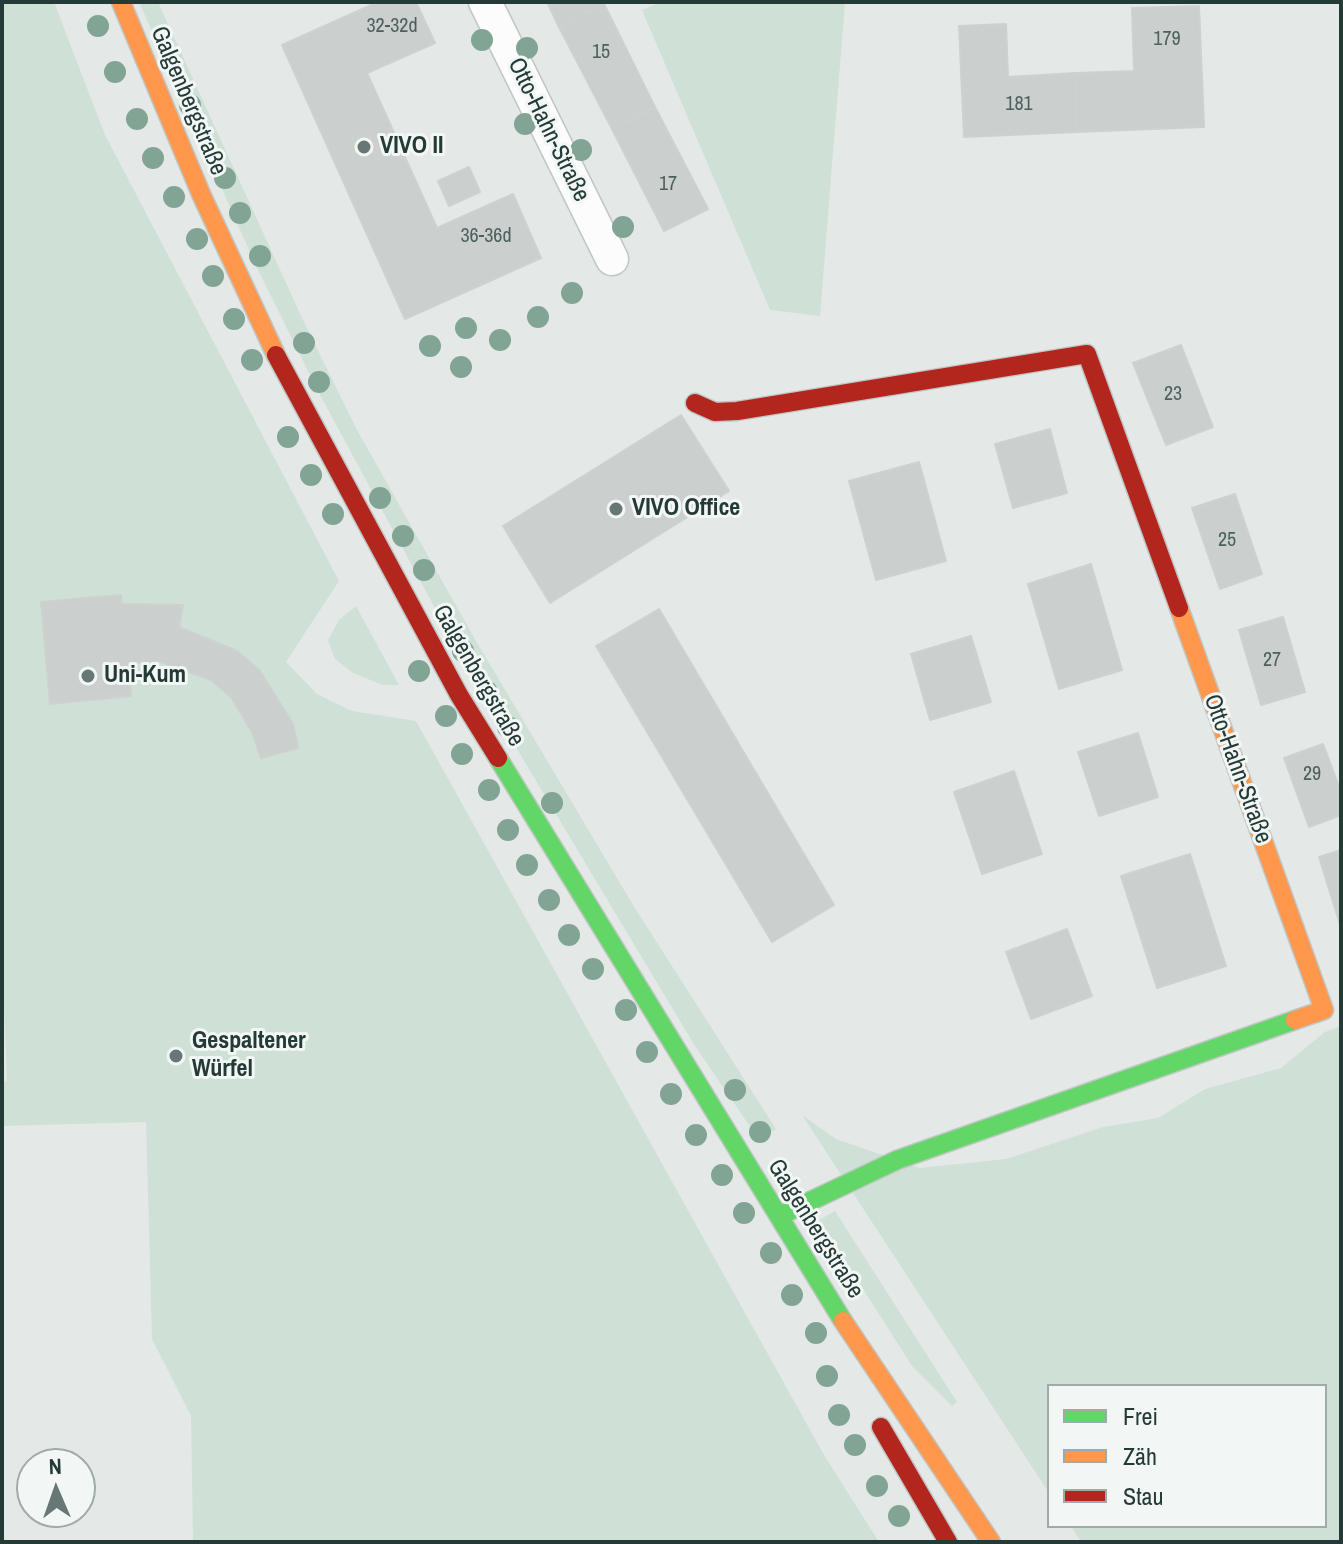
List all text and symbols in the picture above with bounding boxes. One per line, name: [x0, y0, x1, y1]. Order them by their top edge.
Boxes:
house number: 32-32d: [366, 15, 418, 39]
street label: Galgenbergstraße: [144, 22, 232, 180]
house number: 179: [1153, 28, 1181, 52]
house number: 15: [592, 41, 610, 65]
street label: Otto-Hahn-Straße: [501, 53, 595, 207]
house number: 181: [1005, 93, 1033, 117]
place label: VIVO II: [380, 133, 443, 161]
marker: VIVO II: [355, 138, 373, 156]
house number: 17: [659, 173, 677, 197]
house number: 36-36d: [460, 225, 512, 249]
house number: 23: [1164, 383, 1182, 407]
place label: VIVO Office: [632, 495, 740, 523]
marker: VIVO Office: [607, 500, 625, 518]
house number: 25: [1218, 529, 1236, 553]
street label: Galgenbergstraße: [426, 600, 530, 752]
house number: 27: [1263, 649, 1281, 673]
place label: Uni-Kum: [104, 662, 186, 690]
marker: Uni-Kum: [79, 667, 97, 685]
street label: Otto-Hahn-Straße: [1197, 691, 1277, 847]
house number: 29: [1303, 763, 1321, 787]
place label: Gespaltener Würfel: [192, 1028, 306, 1084]
marker: Gespaltener Würfel: [167, 1047, 185, 1065]
street label: Galgenbergstraße: [761, 1154, 869, 1304]
legend: [1047, 1384, 1327, 1528]
text: Frei: [1123, 1400, 1158, 1432]
text: Zäh: [1123, 1440, 1157, 1472]
north arrow: [16, 1448, 96, 1528]
text: N: [48, 1451, 62, 1481]
text: Stau: [1123, 1480, 1164, 1512]

